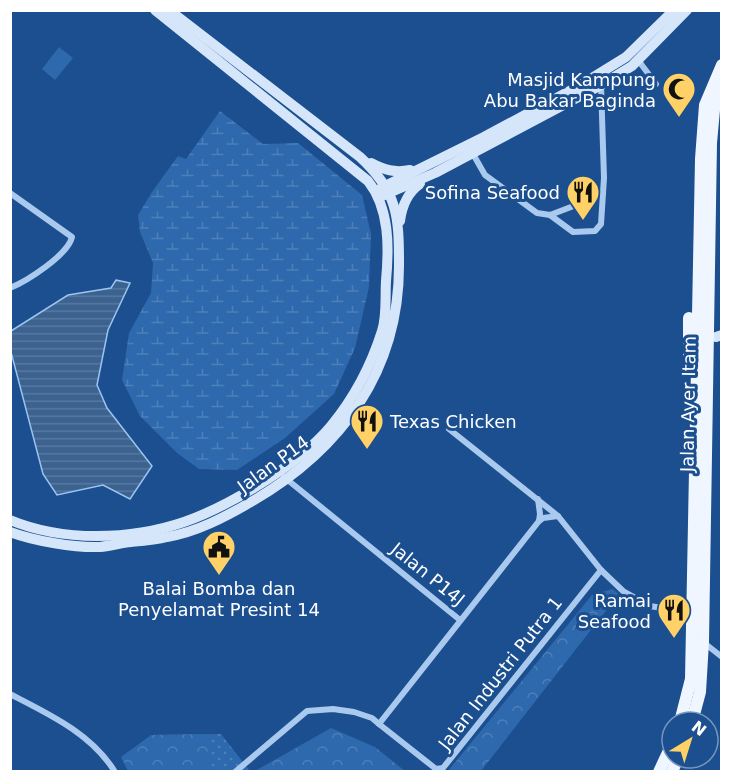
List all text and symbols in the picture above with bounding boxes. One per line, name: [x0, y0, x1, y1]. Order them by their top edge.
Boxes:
place label: Masjid Kampung Abu Bakar Baginda: [484, 69, 656, 111]
mosque icon: Masjid Kampung Abu Bakar Baginda: [661, 71, 697, 118]
restaurant icon: Sofina Seafood: [565, 174, 601, 221]
place label: Sofina Seafood: [425, 182, 560, 203]
street label: Jalan Ayer Itam: [676, 336, 700, 473]
restaurant icon: Texas Chicken: [349, 403, 385, 450]
place label: Texas Chicken: [389, 411, 517, 432]
street label: Jalan P14: [232, 431, 313, 498]
public building icon: Balai Bomba dan Penyelamat Presint 14: [201, 529, 237, 576]
street label: Jalan P14J: [386, 537, 469, 610]
place label: Balai Bomba dan Penyelamat Presint 14: [118, 578, 320, 620]
place label: Ramai Seafood: [578, 590, 651, 632]
street label: Jalan Industri Putra 1: [433, 592, 566, 754]
restaurant icon: Ramai Seafood: [656, 592, 692, 639]
north arrow: [660, 710, 720, 770]
text: N: [688, 717, 710, 740]

